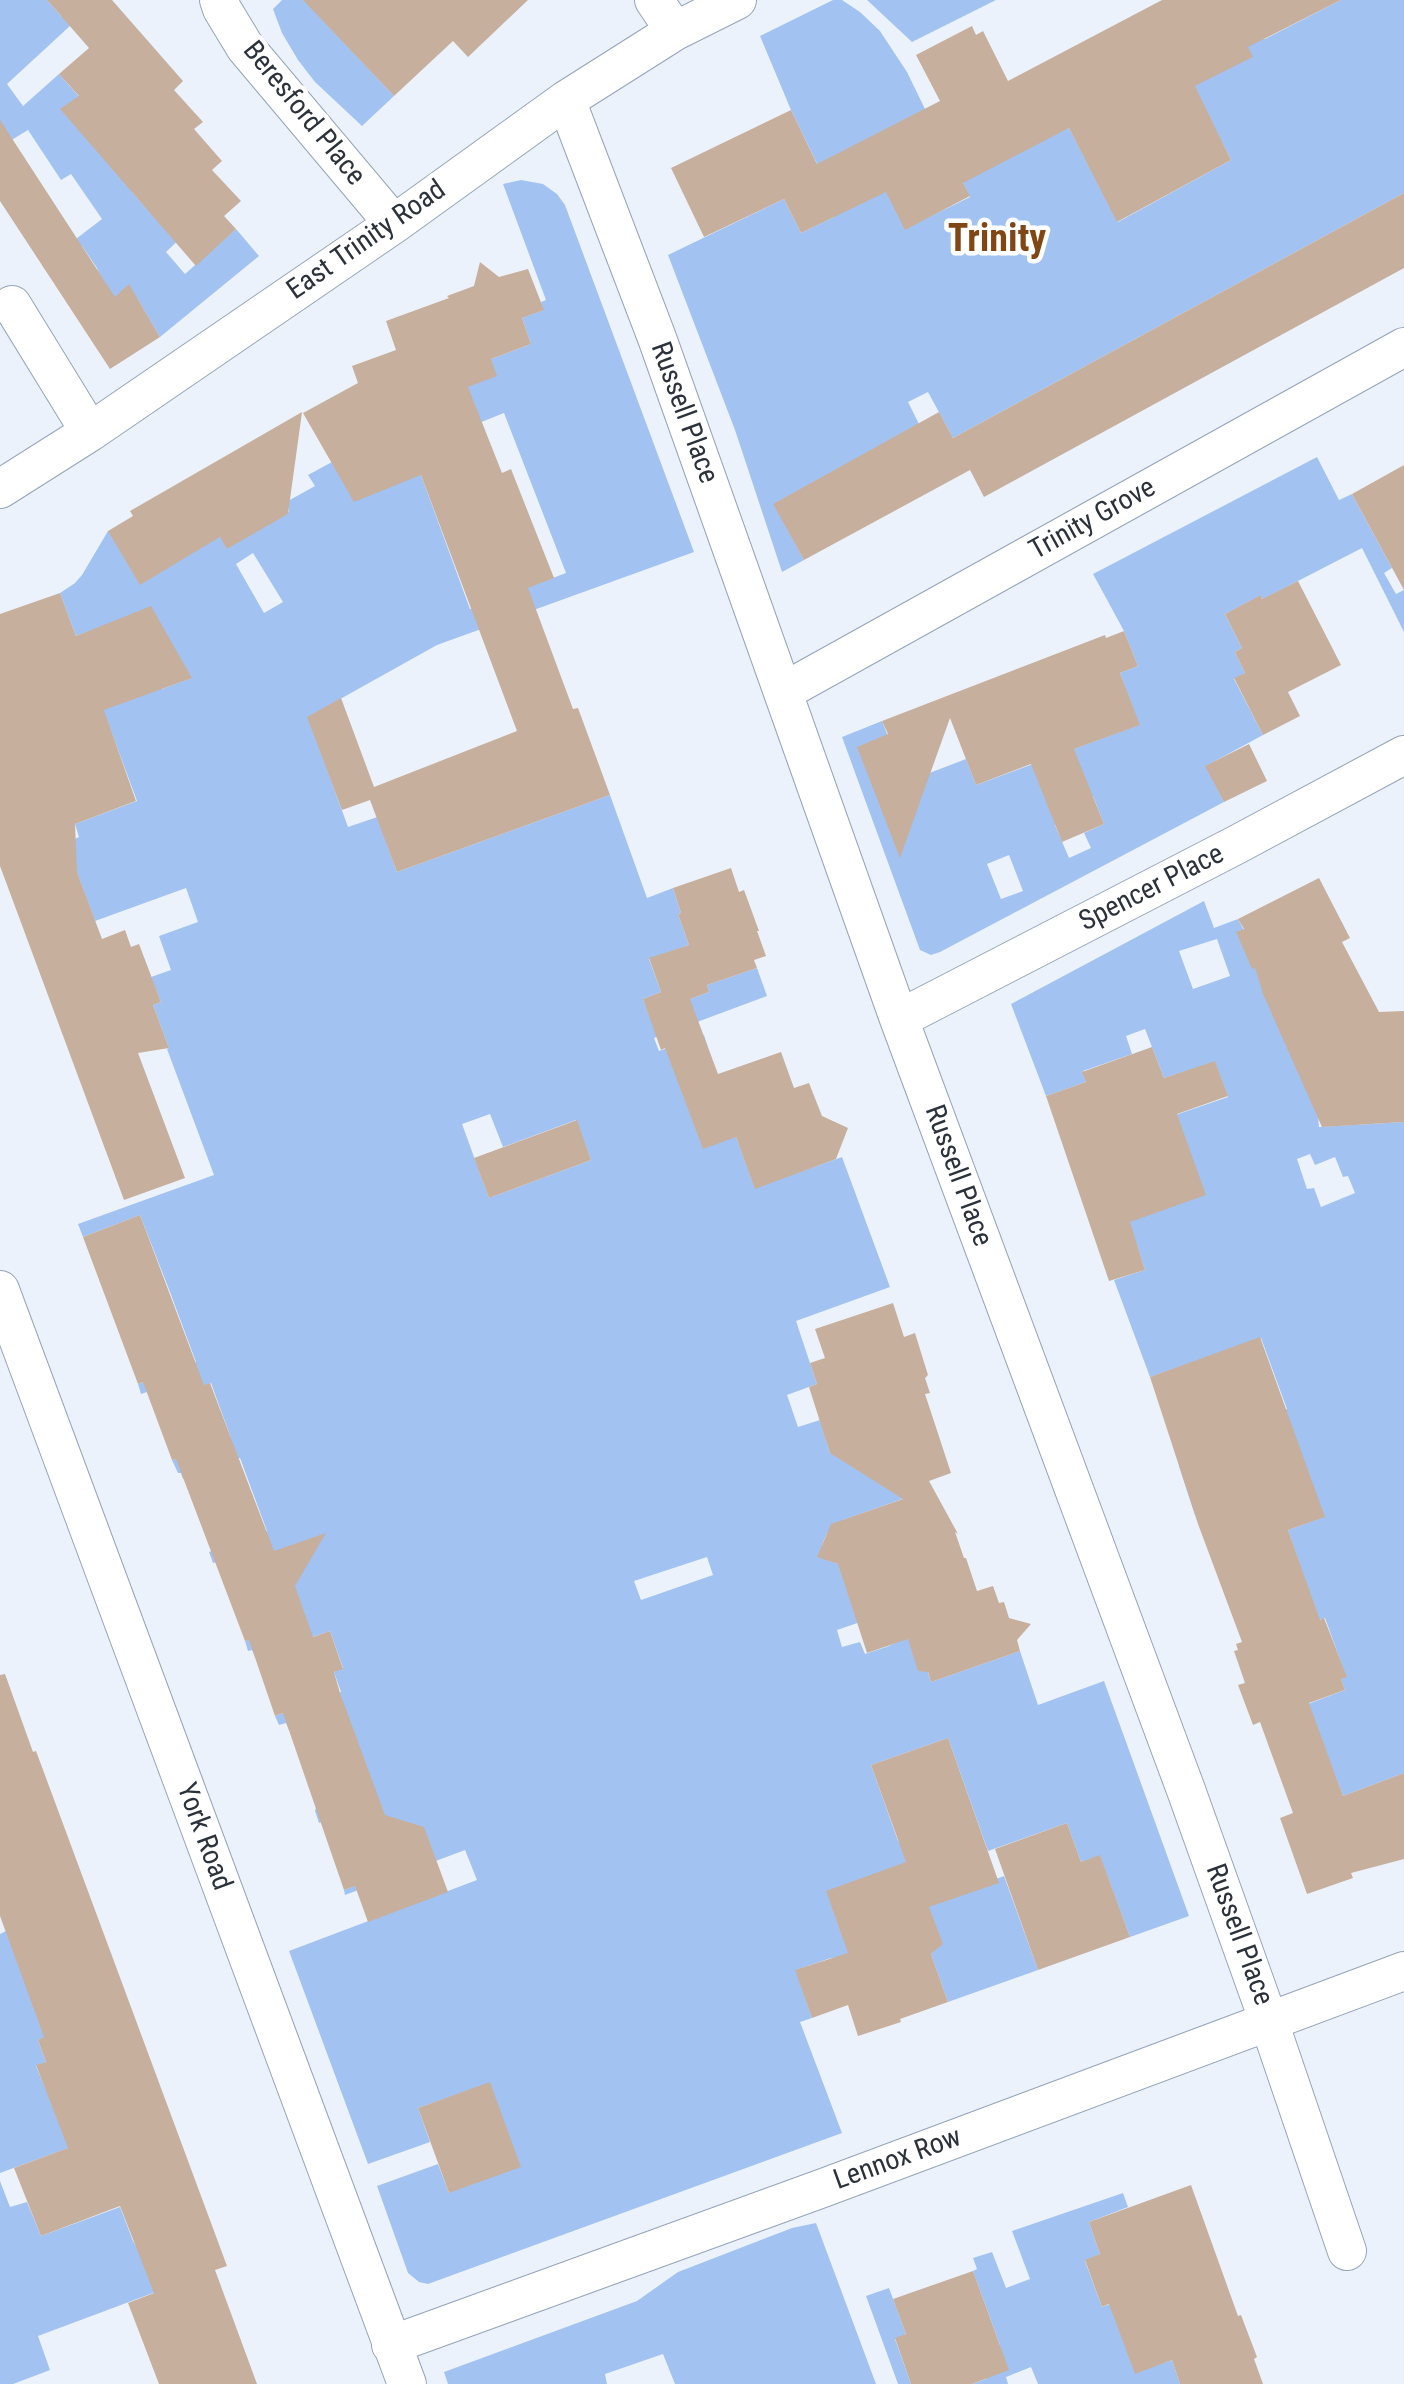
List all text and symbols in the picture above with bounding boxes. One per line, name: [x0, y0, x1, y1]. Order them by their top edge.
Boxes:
street label: Beresford Place: [235, 35, 371, 193]
street label: East Trinity Road: [281, 174, 453, 308]
district label: Trinity: [948, 218, 1046, 264]
street label: Russell Place: [642, 338, 724, 488]
street label: Trinity Grove: [1024, 472, 1162, 568]
street label: Spencer Place: [1074, 838, 1230, 940]
street label: Russell Place: [916, 1101, 998, 1251]
street label: York Road: [168, 1779, 238, 1895]
street label: Russell Place: [1197, 1860, 1279, 2010]
street label: Lennox Row: [830, 2121, 966, 2199]

